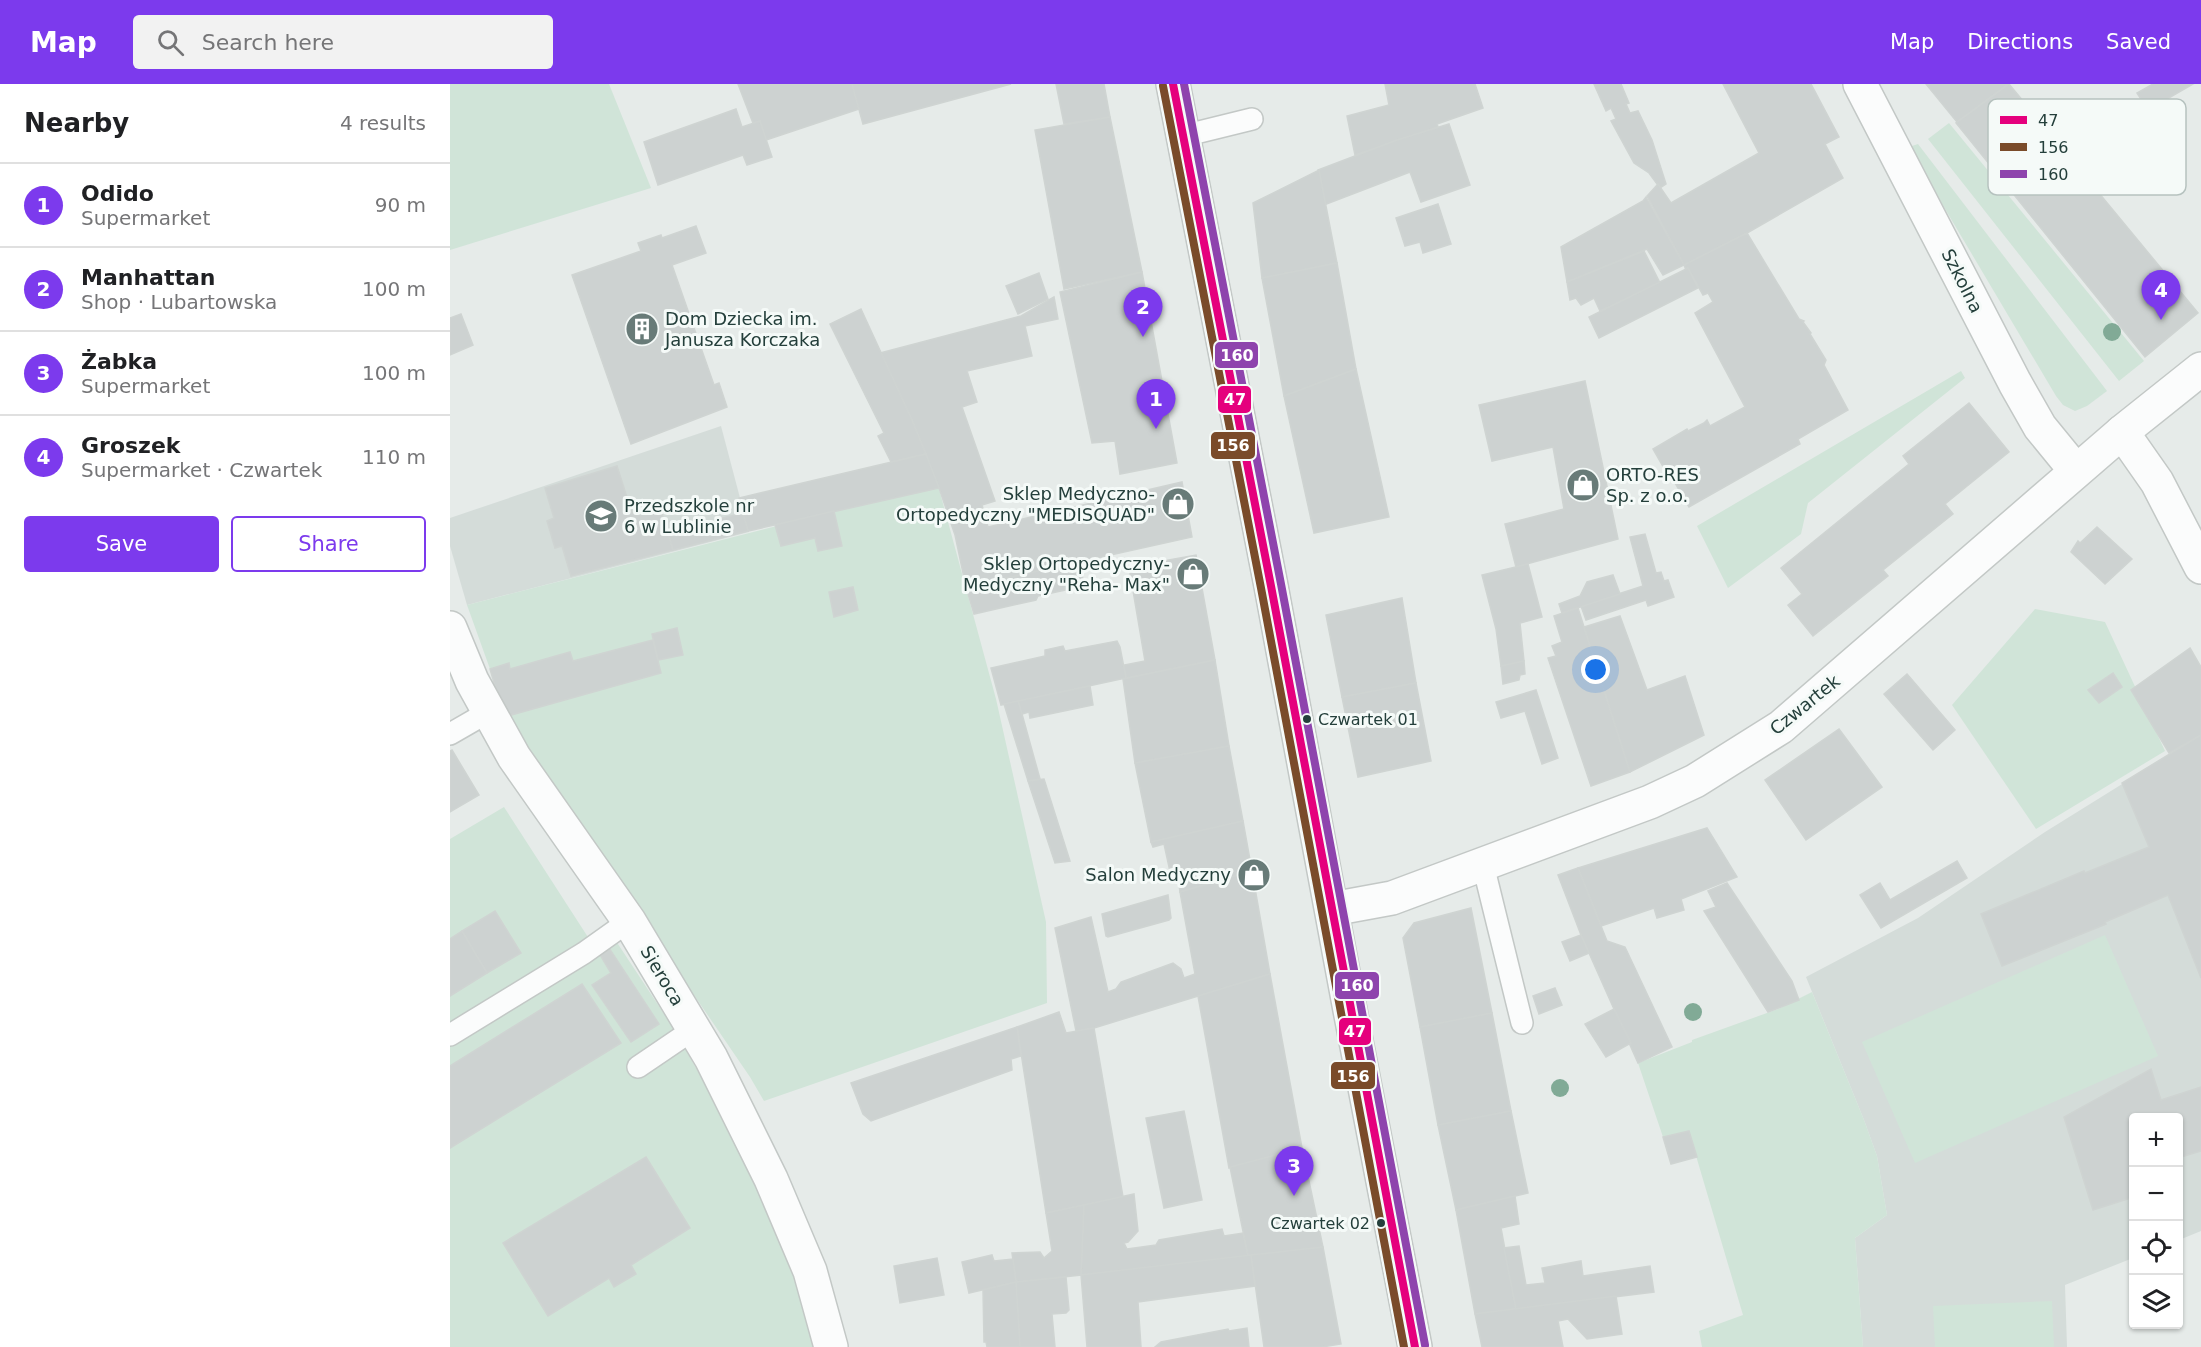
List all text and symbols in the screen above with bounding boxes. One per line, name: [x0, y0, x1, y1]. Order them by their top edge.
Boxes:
search box: [133, 15, 553, 69]
text: Map: [30, 26, 97, 59]
icon: search: [154, 26, 187, 59]
text: Search here: [202, 30, 334, 55]
text: Map: [1890, 30, 1934, 54]
text: Directions: [1967, 30, 2073, 54]
text: Saved: [2106, 30, 2171, 54]
legend: [1988, 99, 2186, 195]
text: Nearby: [24, 108, 129, 138]
text: 4 results: [340, 111, 426, 135]
text: 47: [2038, 111, 2058, 130]
text: 156: [2038, 138, 2069, 157]
text: 160: [2038, 165, 2069, 184]
text: Odido: [81, 181, 154, 206]
text: 1: [37, 193, 50, 217]
text: 90 m: [375, 193, 426, 217]
text: Supermarket: [81, 206, 210, 230]
street label: Szkolna: [1937, 245, 1987, 316]
text: Manhattan: [81, 265, 215, 290]
pin: 4: [2142, 270, 2180, 320]
text: 2: [37, 277, 50, 301]
text: 100 m: [362, 277, 426, 301]
pin: 2: [1124, 288, 1162, 337]
text: Shop · Lubartowska: [81, 290, 277, 314]
place label: Dom Dziecka im. Janusza Korczaka: [664, 308, 820, 350]
building icon: Dom Dziecka im. Janusza Korczaka: [624, 311, 660, 347]
line badge: 160: [1214, 341, 1259, 369]
text: 160: [1220, 346, 1254, 365]
text: Żabka: [81, 349, 157, 374]
text: 3: [37, 361, 50, 385]
text: 100 m: [362, 361, 426, 385]
text: Supermarket: [81, 374, 210, 398]
pin: 1: [1136, 380, 1176, 429]
line badge: 47: [1217, 385, 1252, 414]
text: 47: [1224, 390, 1246, 409]
line badge: 156: [1210, 431, 1256, 460]
text: Groszek: [81, 433, 180, 458]
text: 156: [1216, 436, 1250, 455]
text: 4: [37, 445, 50, 469]
text: 110 m: [362, 445, 426, 469]
text: Supermarket · Czwartek: [81, 458, 322, 482]
place label: ORTO-RES Sp. z o.o.: [1606, 464, 1699, 506]
shop icon: ORTO-RES Sp. z o.o.: [1565, 467, 1601, 503]
place label: Sklep Medyczno- Ortopedyczny "MEDISQUAD": [896, 483, 1155, 525]
shop icon: Sklep Medyczno- Ortopedyczny "MEDISQUAD": [1160, 486, 1196, 522]
place label: Przedszkole nr 6 w Lublinie: [624, 495, 755, 537]
school or university icon: Przedszkole nr 6 w Lublinie: [583, 498, 619, 534]
button: Save: [24, 516, 219, 572]
button: Share: [231, 516, 426, 572]
place label: Sklep Ortopedyczny- Medyczny "Reha- Max": [963, 553, 1170, 595]
shop icon: Sklep Ortopedyczny- Medyczny "Reha- Max": [1175, 556, 1211, 592]
your location: [1581, 655, 1610, 684]
street label: Czwartek: [1766, 670, 1844, 739]
place label: Czwartek 01: [1318, 710, 1418, 729]
marker: Czwartek 01: [1301, 713, 1313, 725]
shop icon: Salon Medyczny: [1236, 857, 1272, 893]
place label: Salon Medyczny: [1085, 864, 1231, 885]
street label: Sieroca: [636, 942, 689, 1010]
line badge: 160: [1334, 971, 1380, 1000]
text: 160: [1340, 976, 1374, 995]
line badge: 47: [1338, 1017, 1372, 1046]
text: 47: [1344, 1022, 1366, 1041]
line badge: 156: [1330, 1061, 1376, 1090]
text: 156: [1336, 1067, 1370, 1086]
map controls: [2129, 1113, 2183, 1329]
button: +: [2129, 1113, 2183, 1167]
pin: 3: [1274, 1146, 1314, 1196]
button: −: [2129, 1167, 2183, 1221]
place label: Czwartek 02: [1270, 1214, 1370, 1233]
marker: Czwartek 02: [1375, 1217, 1387, 1229]
button: locate: [2129, 1221, 2183, 1275]
button: layers: [2129, 1275, 2183, 1329]

